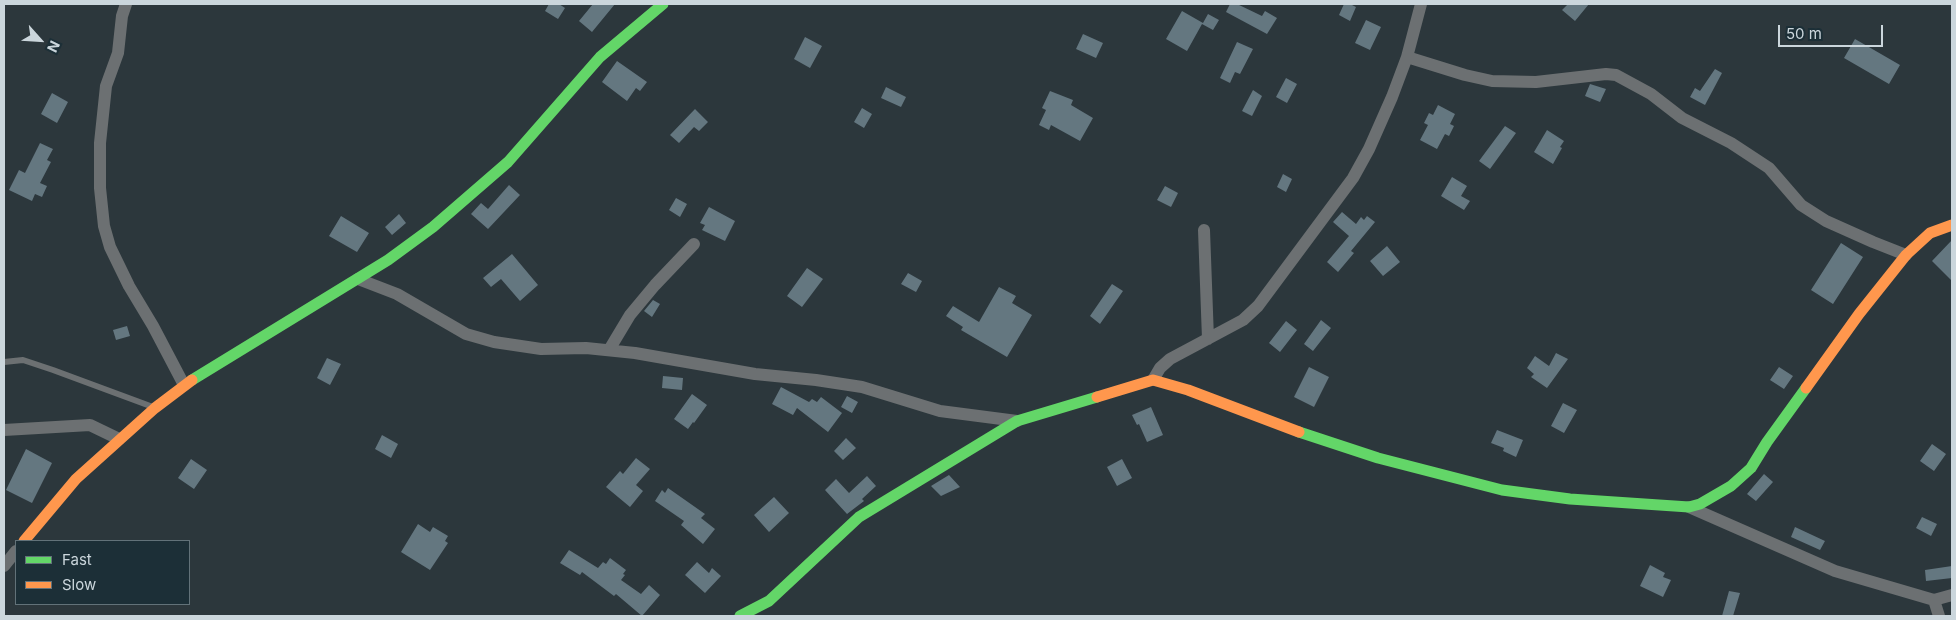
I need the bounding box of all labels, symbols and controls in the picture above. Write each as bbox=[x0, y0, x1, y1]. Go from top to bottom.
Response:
north arrow bbox=[15, 15, 65, 65]
scale bar bbox=[1781, 15, 1886, 47]
text: 50 m bbox=[1786, 24, 1822, 43]
text: N bbox=[44, 38, 64, 55]
legend bbox=[15, 540, 190, 605]
text: Fast bbox=[62, 550, 92, 569]
text: Slow bbox=[62, 575, 96, 594]

